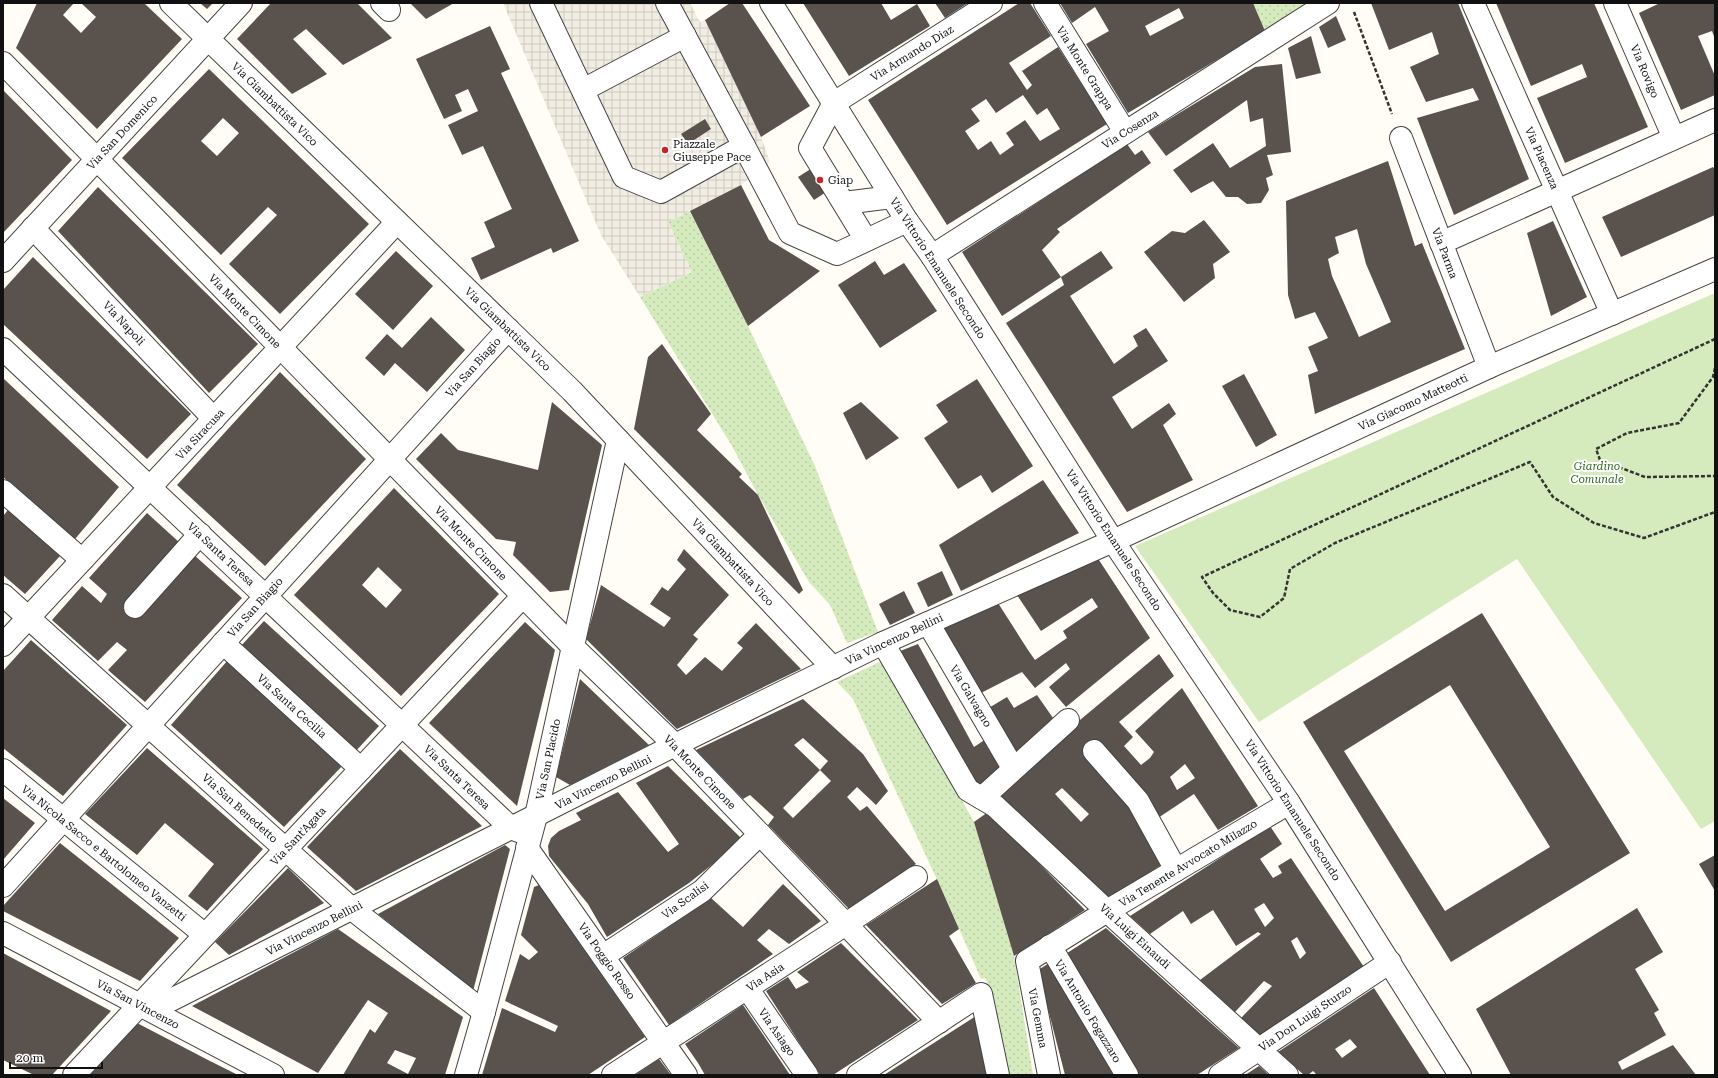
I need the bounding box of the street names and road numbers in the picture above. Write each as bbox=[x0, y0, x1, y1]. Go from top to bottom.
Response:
street label: Via Armando Diaz bbox=[869, 23, 956, 84]
street label: Via Monte Grappa bbox=[1054, 24, 1116, 113]
street label: Via Rovigo bbox=[1628, 43, 1662, 100]
street label: Via Giambattista Vico bbox=[229, 60, 321, 149]
street label: Via San Domenico bbox=[84, 92, 161, 172]
street label: Via Cosenza bbox=[1100, 107, 1161, 152]
street label: Via Piacenza bbox=[1522, 125, 1561, 191]
street label: Via Vittorio Emanuele Secondo bbox=[887, 195, 988, 341]
street label: Via Parma bbox=[1429, 226, 1460, 280]
street label: Via Monte Cimone bbox=[206, 271, 283, 351]
street label: Via Giambattista Vico bbox=[462, 285, 554, 374]
street label: Via Napoli bbox=[100, 299, 148, 348]
street label: Via San Biagio bbox=[443, 335, 504, 400]
street label: Via Giacomo Matteotti bbox=[1356, 371, 1470, 434]
street label: Via Siracusa bbox=[174, 406, 227, 462]
street label: Via Vittorio Emanuele Secondo bbox=[1063, 467, 1164, 613]
street label: Via Monte Cimone bbox=[432, 503, 509, 583]
street label: Via Giambattista Vico bbox=[689, 516, 777, 609]
street label: Via Santa Teresa bbox=[184, 520, 257, 589]
street label: Via San Biagio bbox=[225, 575, 286, 640]
street label: Via Vincenzo Bellini bbox=[843, 611, 946, 668]
street label: Via Galvagno bbox=[947, 663, 994, 730]
street label: Via Santa Cecilia bbox=[254, 672, 329, 741]
street label: Via San Placido bbox=[534, 717, 563, 801]
street label: Via Monte Cimone bbox=[661, 732, 738, 812]
street label: Via Vittorio Emanuele Secondo bbox=[1242, 737, 1343, 883]
street label: Via Santa Teresa bbox=[421, 742, 492, 812]
street label: Via Vincenzo Bellini bbox=[553, 752, 654, 812]
street label: Via San Benedetto bbox=[199, 771, 280, 846]
street label: Via Nicola Sacco e Bartolomeo Vanzetti bbox=[19, 783, 189, 924]
street label: Via Sant'Agata bbox=[268, 804, 329, 868]
street label: Via Tenente Avvocato Milazzo bbox=[1117, 817, 1260, 910]
street label: Via Scalisi bbox=[659, 879, 712, 922]
street label: Via Vincenzo Bellini bbox=[264, 898, 365, 958]
street label: Via Luigi Einaudi bbox=[1097, 901, 1173, 972]
street label: Via Poggio Rosso bbox=[575, 921, 638, 1002]
street label: Via Antonio Fogazzaro bbox=[1052, 957, 1124, 1065]
street label: Via Asia bbox=[744, 960, 787, 994]
street label: Via San Vincenzo bbox=[94, 977, 182, 1032]
street label: Via Don Luigi Sturzo bbox=[1256, 982, 1354, 1054]
street label: Via Gemma bbox=[1025, 987, 1050, 1049]
street label: Via Asiago bbox=[755, 1006, 798, 1059]

